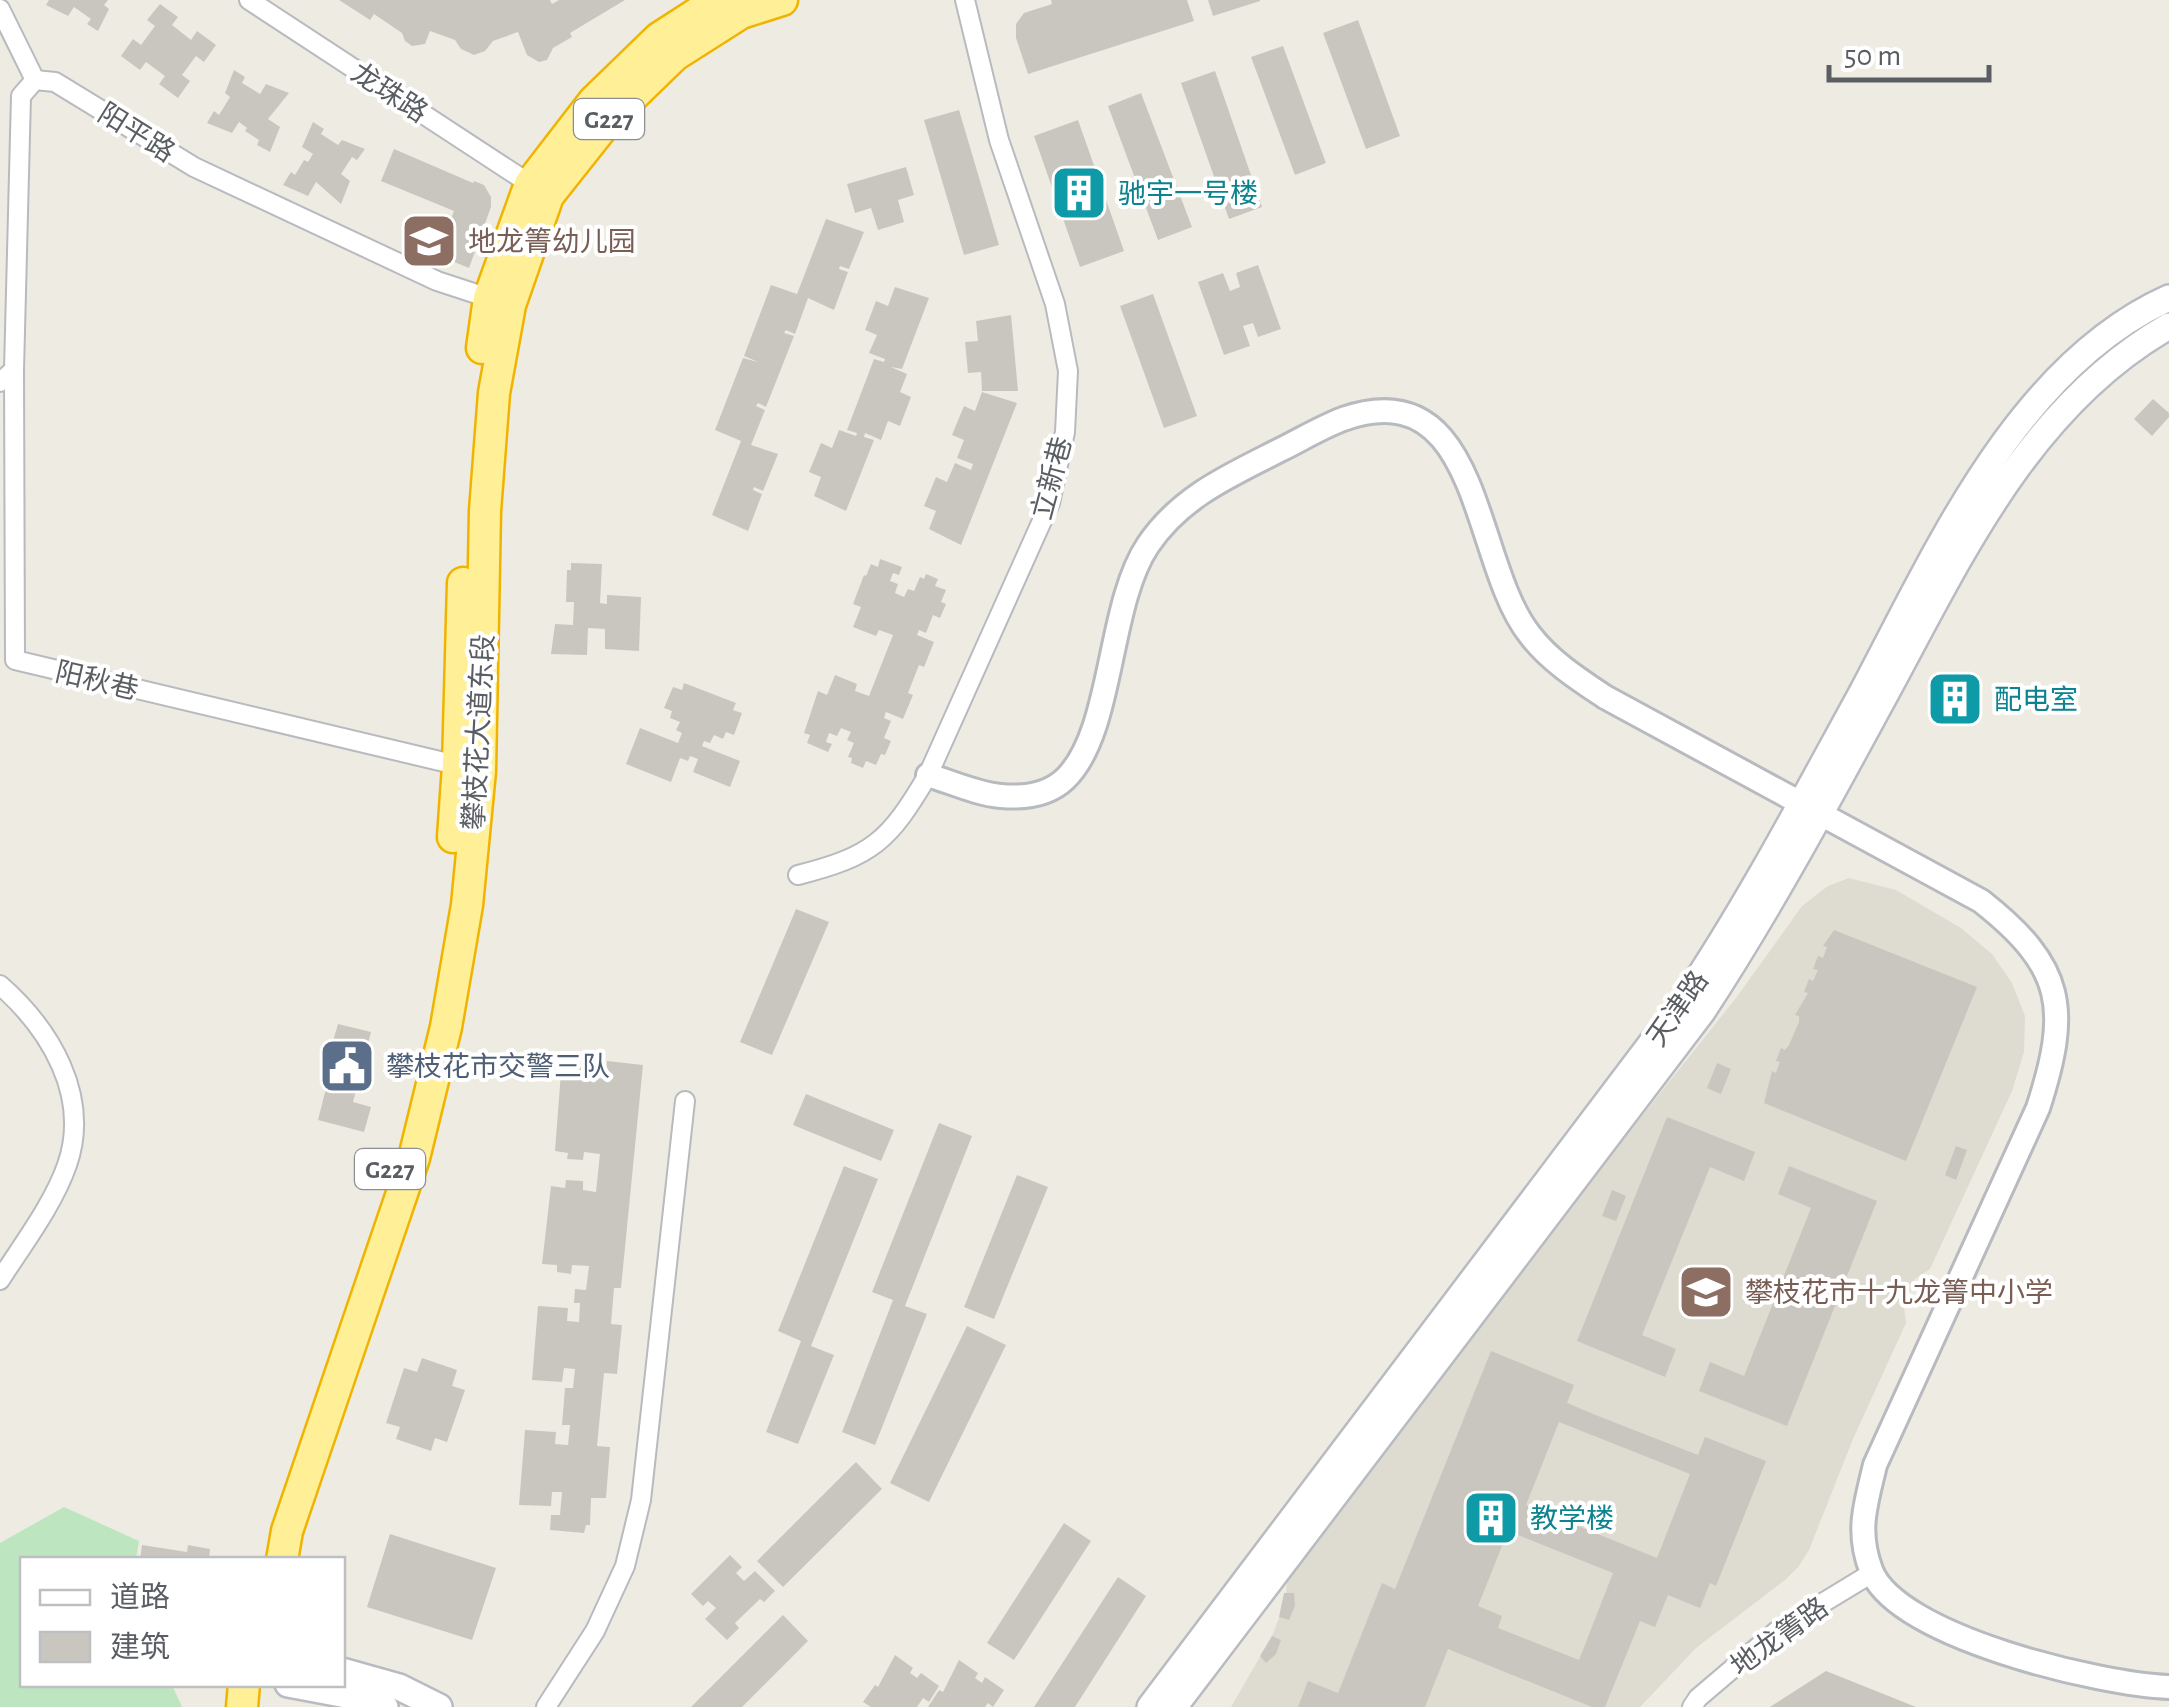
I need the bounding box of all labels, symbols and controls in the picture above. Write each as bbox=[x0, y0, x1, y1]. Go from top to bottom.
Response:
scale bar bbox=[1829, 20, 1989, 82]
text: 50 m bbox=[1844, 41, 1901, 71]
street label: 龙珠路 bbox=[346, 57, 433, 128]
street label: 阳平路 bbox=[93, 98, 180, 168]
road number: G227 bbox=[574, 99, 644, 139]
building icon: 驰宇一号楼 bbox=[1049, 163, 1109, 223]
place label: 驰宇一号楼 bbox=[1118, 179, 1258, 209]
school or university icon: 地龙箐幼儿园 bbox=[399, 211, 459, 271]
place label: 地龙箐幼儿园 bbox=[468, 227, 636, 257]
street label: 立新巷 bbox=[1027, 434, 1077, 523]
street label: 攀枝花大道东段 bbox=[459, 633, 499, 831]
street label: 阳秋巷 bbox=[52, 657, 141, 705]
building icon: 配电室 bbox=[1925, 669, 1985, 729]
place label: 配电室 bbox=[1994, 685, 2078, 715]
street label: 天津路 bbox=[1641, 966, 1714, 1052]
public building icon: 攀枝花市交警三队 bbox=[317, 1036, 377, 1096]
place label: 攀枝花市交警三队 bbox=[386, 1052, 610, 1082]
road number: G227 bbox=[355, 1149, 425, 1189]
school or university icon: 攀枝花市十九龙箐中小学 bbox=[1676, 1262, 1736, 1322]
place label: 攀枝花市十九龙箐中小学 bbox=[1745, 1278, 2053, 1308]
building icon: 教学楼 bbox=[1461, 1488, 1521, 1548]
place label: 教学楼 bbox=[1530, 1504, 1614, 1534]
legend bbox=[20, 1557, 345, 1687]
text: 道路 bbox=[110, 1581, 170, 1613]
street label: 地龙箐路 bbox=[1725, 1592, 1834, 1682]
text: 建筑 bbox=[110, 1631, 170, 1663]

